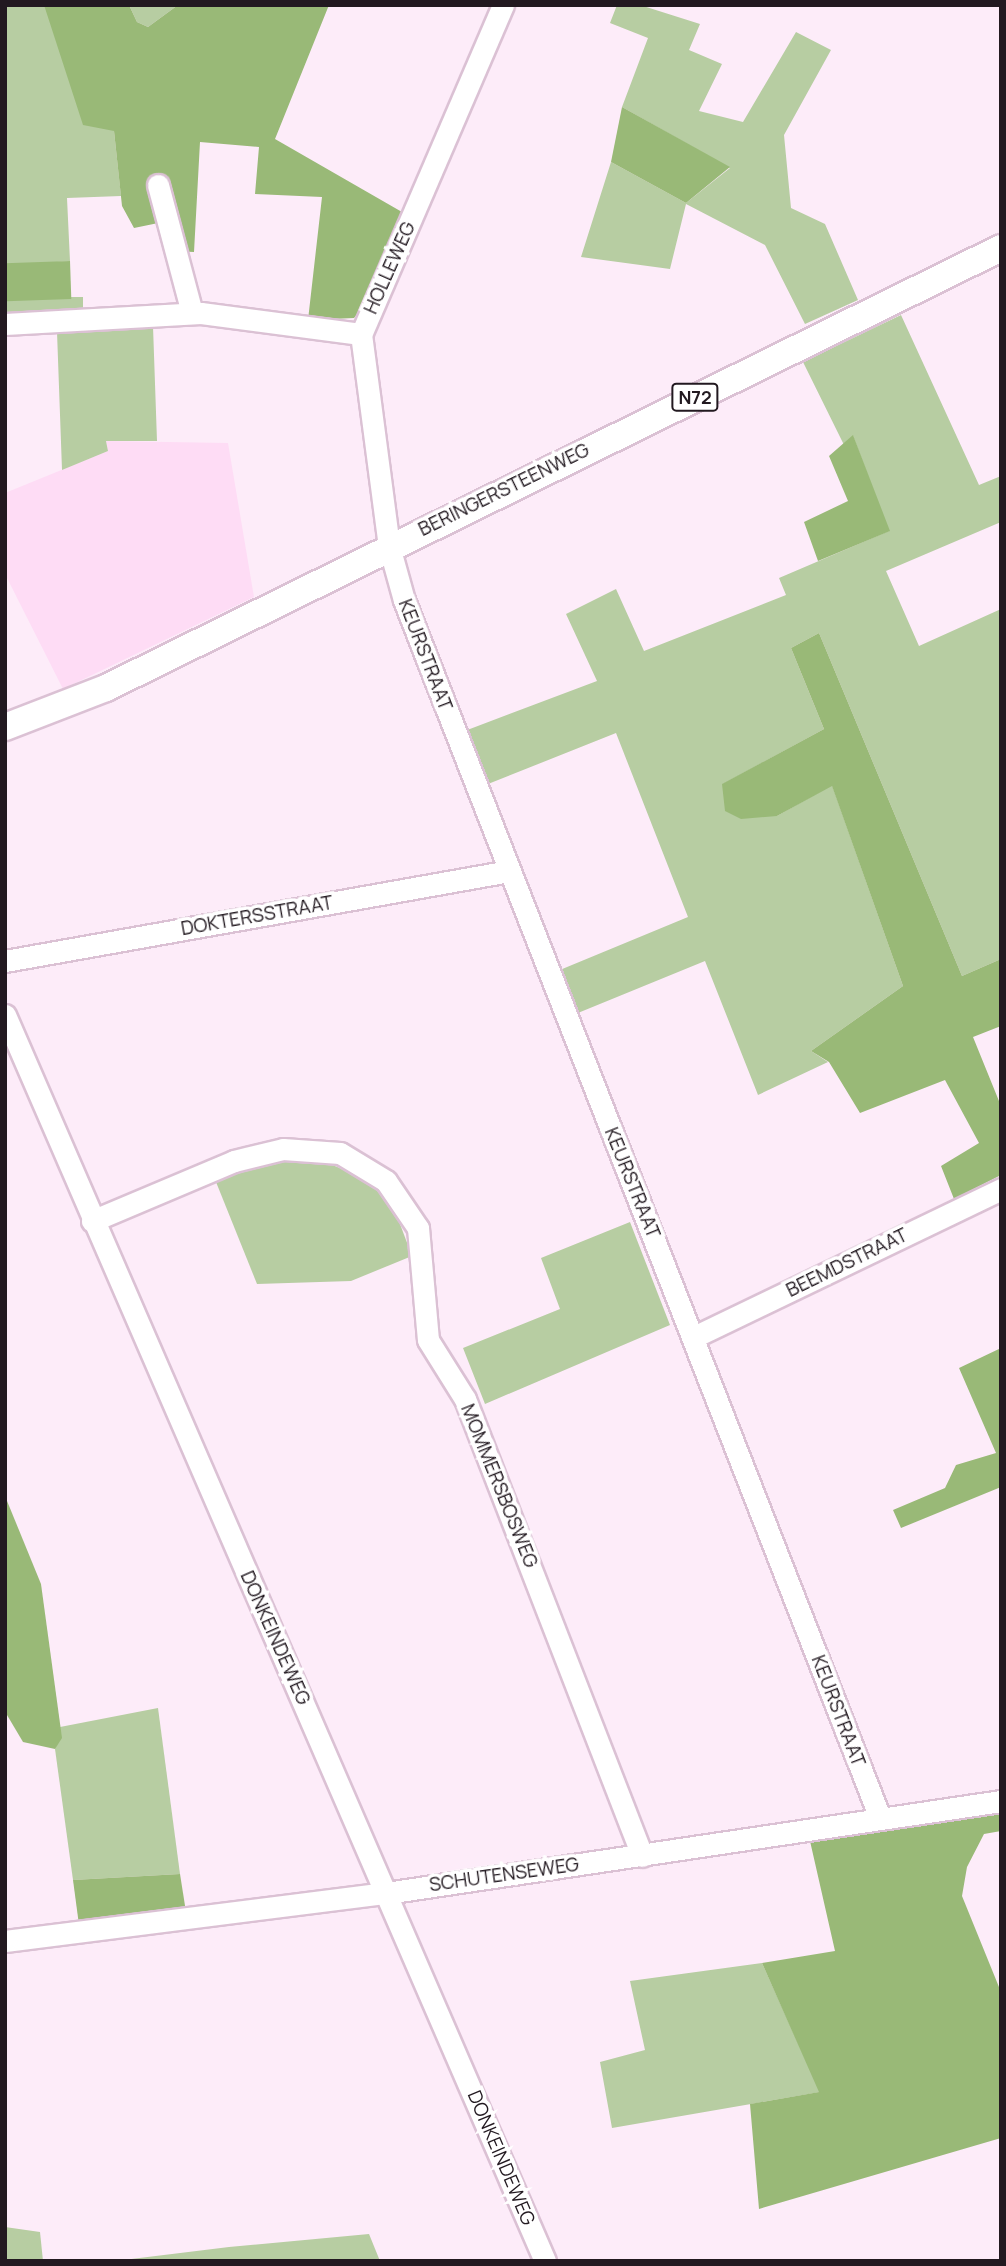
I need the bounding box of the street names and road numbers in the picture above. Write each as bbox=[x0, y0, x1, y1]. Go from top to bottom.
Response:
street label: HOLLEWEG bbox=[360, 218, 420, 318]
road number: N72 bbox=[670, 382, 720, 412]
street label: BERINGERSTEENWEG bbox=[415, 439, 593, 541]
street label: KEURSTRAAT bbox=[393, 596, 457, 714]
street label: DOKTERSSTRAAT bbox=[179, 891, 335, 941]
street label: KEURSTRAAT bbox=[599, 1124, 665, 1242]
street label: BEEMDSTRAAT bbox=[783, 1224, 911, 1302]
street label: MOMMERSBOSWEG bbox=[456, 1401, 542, 1571]
street label: DONKEINDEWEG bbox=[235, 1568, 315, 1708]
street label: KEURSTRAAT bbox=[806, 1652, 870, 1770]
street label: SCHUTENSEWEG bbox=[428, 1853, 580, 1897]
street label: DONKEINDEWEG bbox=[462, 2087, 540, 2229]

